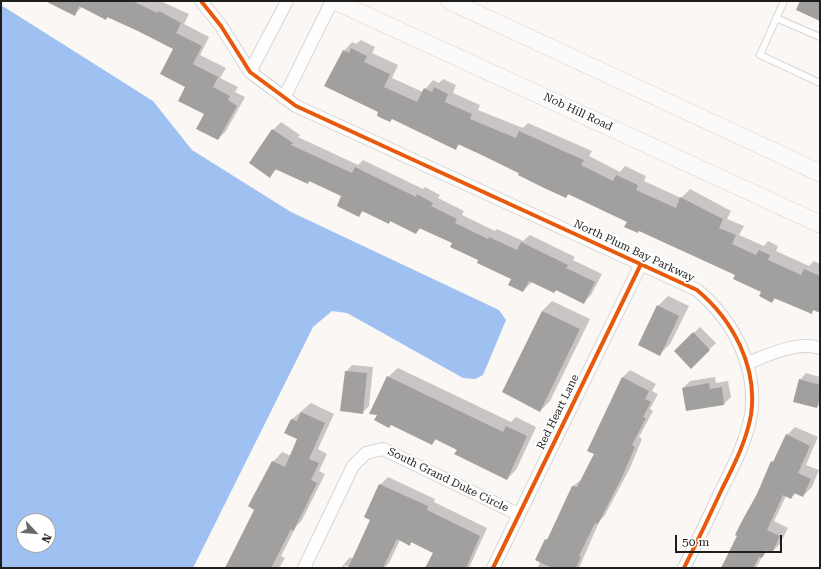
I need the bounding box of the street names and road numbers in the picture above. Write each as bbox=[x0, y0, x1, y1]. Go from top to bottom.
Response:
street label: Nob Hill Road bbox=[541, 90, 615, 134]
street label: North Plum Bay Parkway bbox=[572, 217, 696, 285]
street label: Red Heart Lane bbox=[534, 372, 582, 452]
street label: South Grand Duke Circle bbox=[385, 445, 511, 515]

